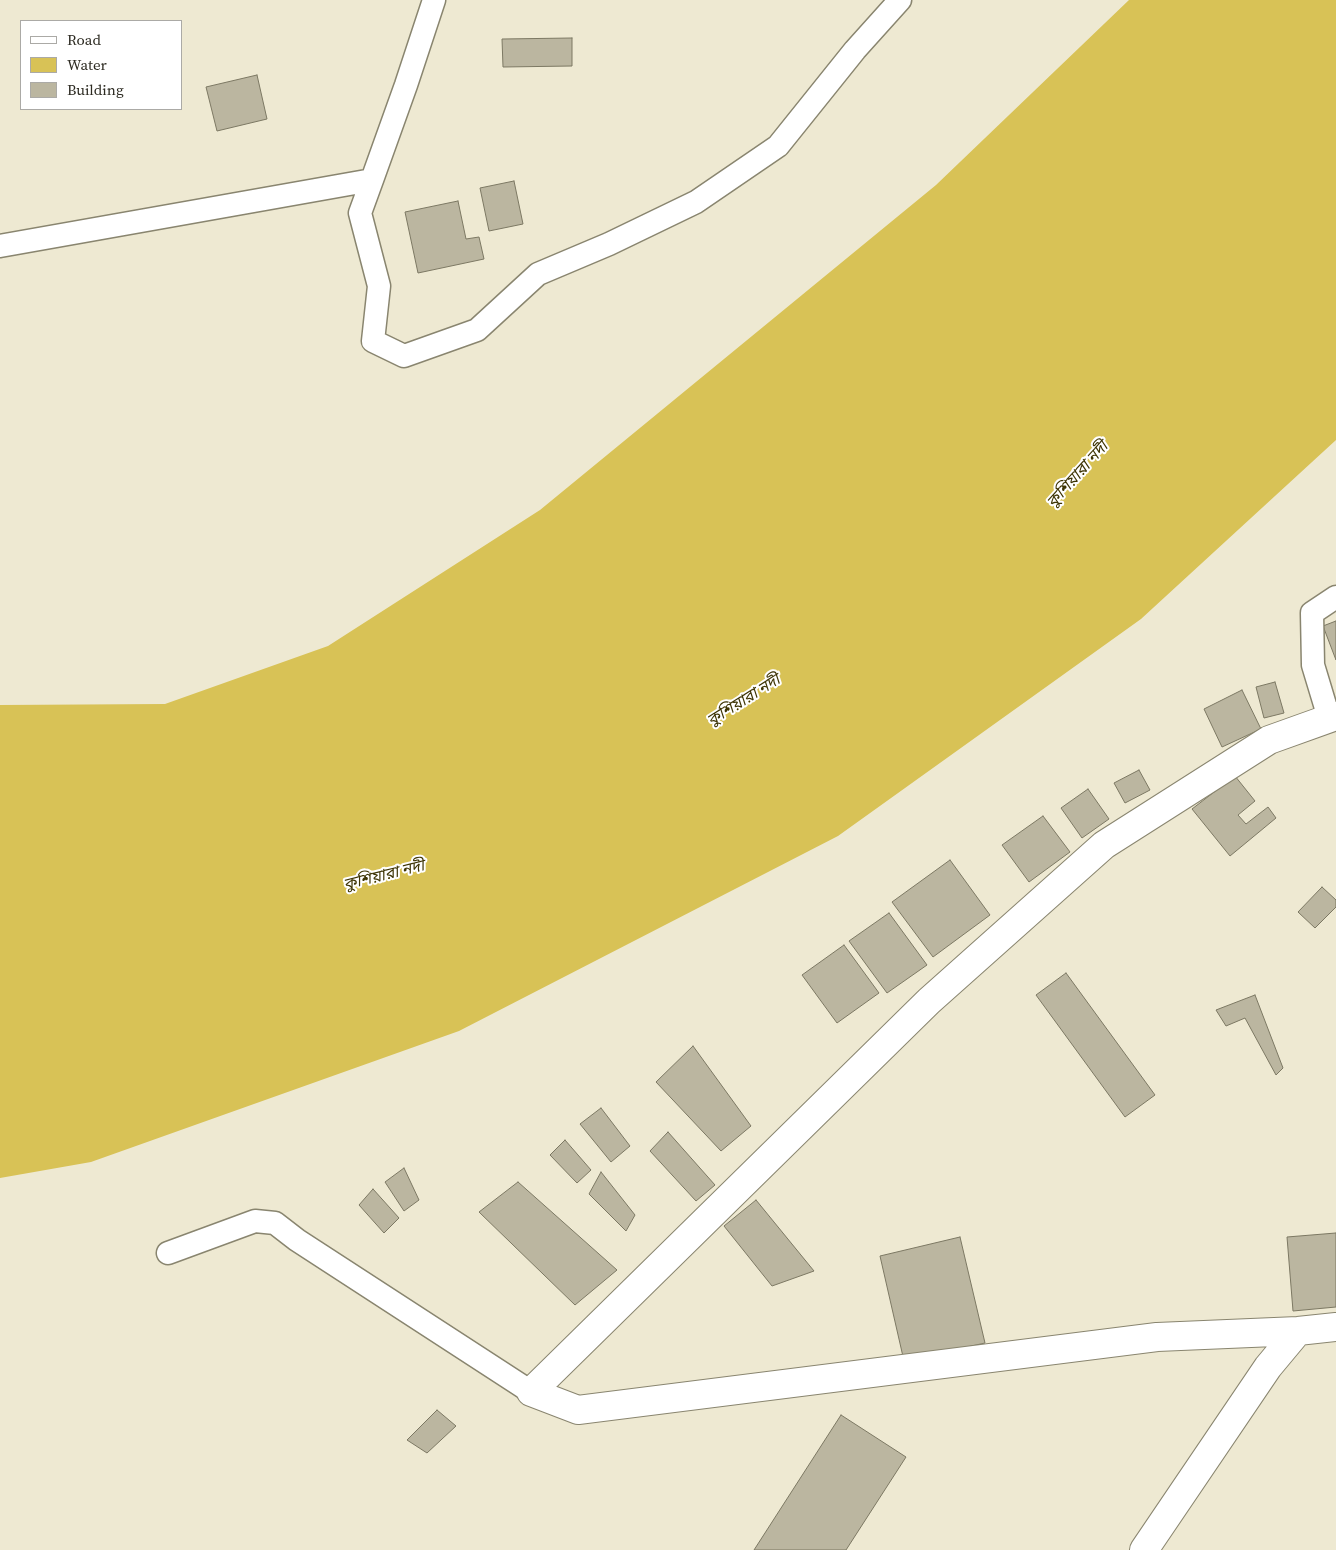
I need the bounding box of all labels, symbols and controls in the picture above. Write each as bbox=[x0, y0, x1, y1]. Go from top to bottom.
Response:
legend bbox=[20, 20, 182, 110]
text: Road bbox=[67, 29, 101, 50]
text: Water bbox=[67, 54, 107, 75]
text: Building bbox=[67, 79, 124, 100]
water label: কুশিয়ারা নদী bbox=[1043, 438, 1113, 512]
water label: কুশিয়ারা নদী bbox=[704, 671, 784, 731]
water label: কুশিয়ারা নদী bbox=[342, 857, 426, 895]

